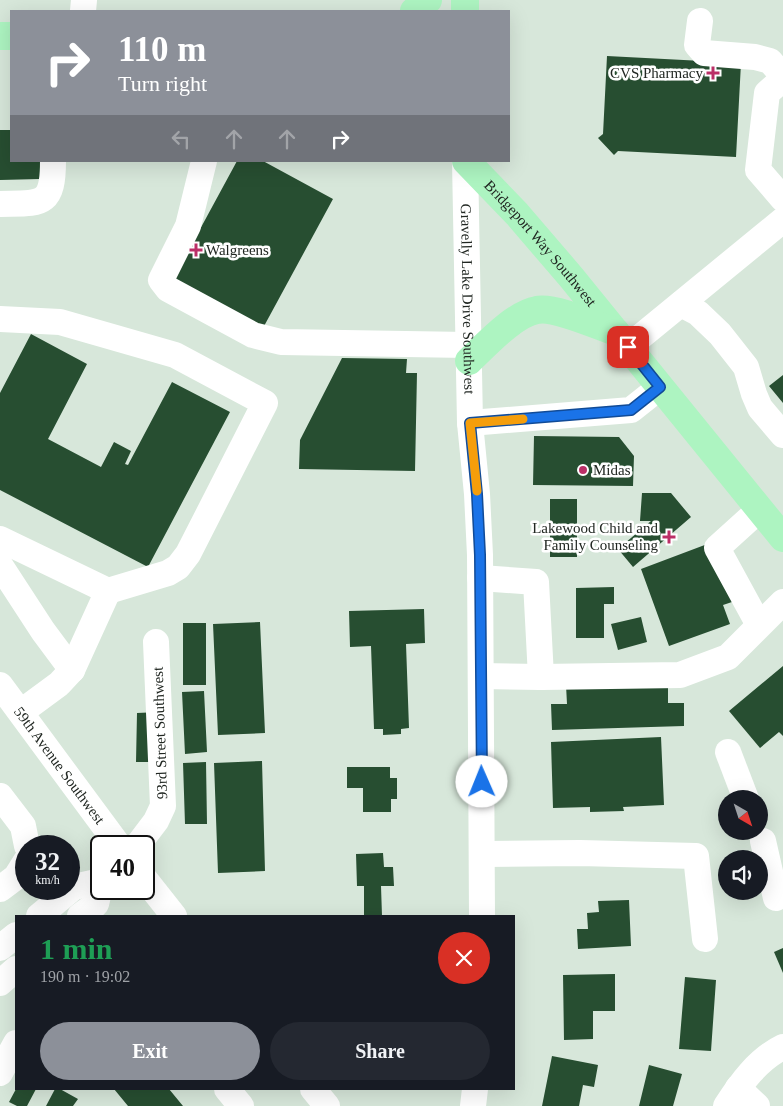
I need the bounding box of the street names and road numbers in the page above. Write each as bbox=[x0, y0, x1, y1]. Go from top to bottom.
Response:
street label: Bridgeport Way Southwest bbox=[481, 177, 600, 310]
street label: Gravelly Lake Drive Southwest bbox=[458, 204, 477, 395]
street label: 93rd Street Southwest bbox=[150, 666, 170, 799]
street label: 59th Avenue Southwest bbox=[11, 704, 108, 828]

